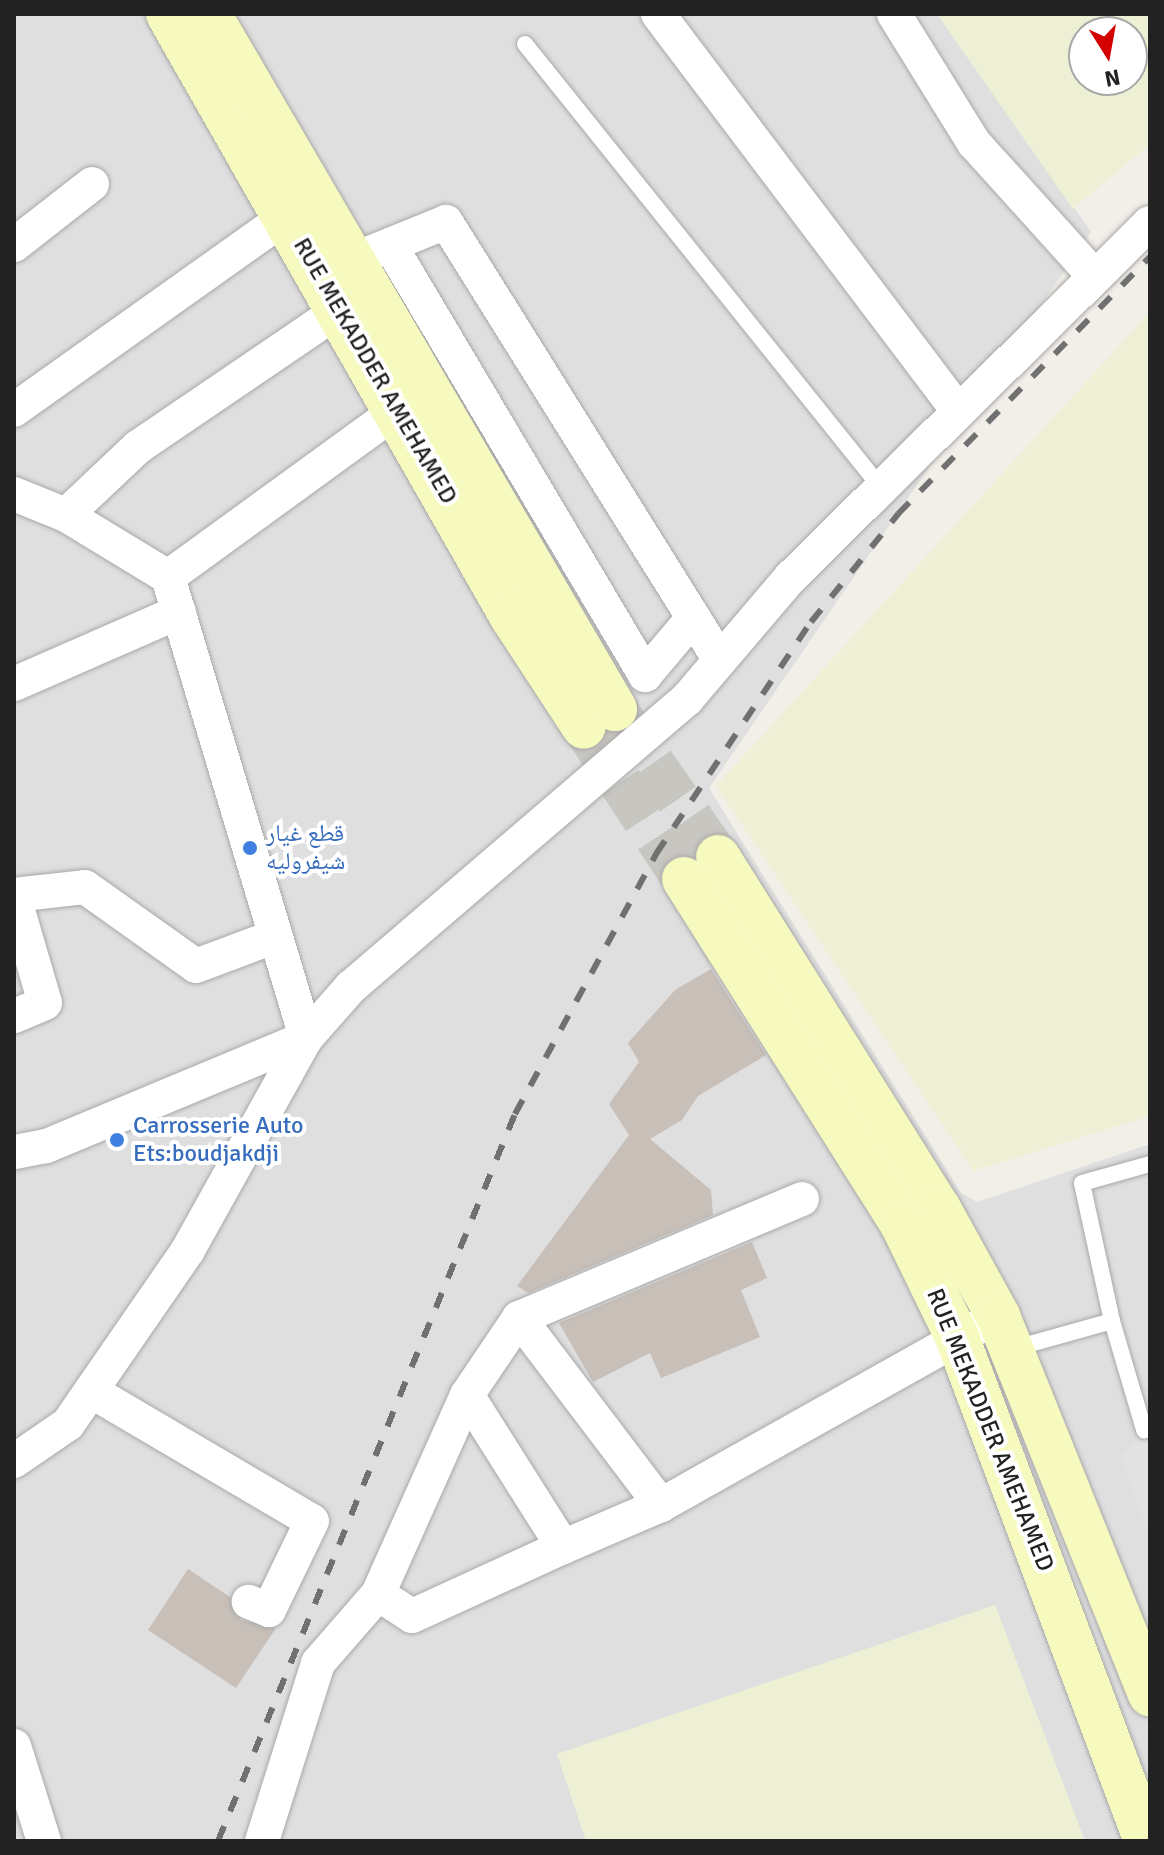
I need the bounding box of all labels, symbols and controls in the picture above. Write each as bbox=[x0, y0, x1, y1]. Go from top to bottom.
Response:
north arrow bbox=[1068, 16, 1148, 96]
text: N bbox=[1102, 63, 1122, 93]
street label: RUE MEKADDER AMEHAMED bbox=[287, 233, 463, 509]
place label: قطع غيار شيفروليه bbox=[266, 820, 345, 876]
marker: قطع غيار شيفروليه bbox=[241, 839, 259, 857]
place label: Carrosserie Auto Ets:boudjakdji bbox=[133, 1112, 303, 1168]
marker: Carrosserie Auto Ets:boudjakdji bbox=[108, 1131, 126, 1149]
street label: RUE MEKADDER AMEHAMED bbox=[920, 1284, 1060, 1576]

